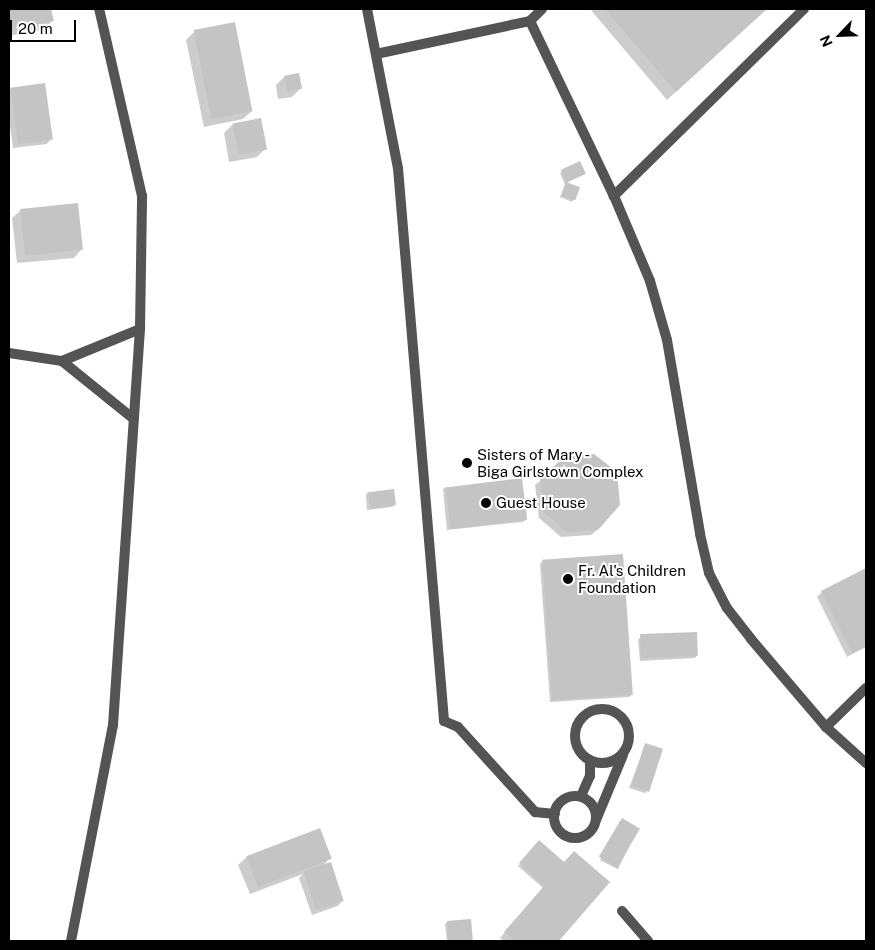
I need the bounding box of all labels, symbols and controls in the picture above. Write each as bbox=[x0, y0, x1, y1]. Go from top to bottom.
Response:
scale bar bbox=[12, 10, 79, 42]
north arrow bbox=[815, 10, 865, 60]
text: 20 m bbox=[18, 20, 53, 37]
text: N bbox=[817, 33, 836, 49]
place label: Sisters of Mary - Biga Girlstown Complex bbox=[477, 445, 644, 480]
marker: Sisters of Mary - Biga Girlstown Complex bbox=[461, 457, 473, 469]
place label: Guest House bbox=[496, 494, 586, 512]
marker: Guest House bbox=[480, 497, 492, 509]
place label: Fr. Al's Children Foundation bbox=[578, 561, 686, 596]
marker: Fr. Al's Children Foundation bbox=[562, 573, 574, 585]

